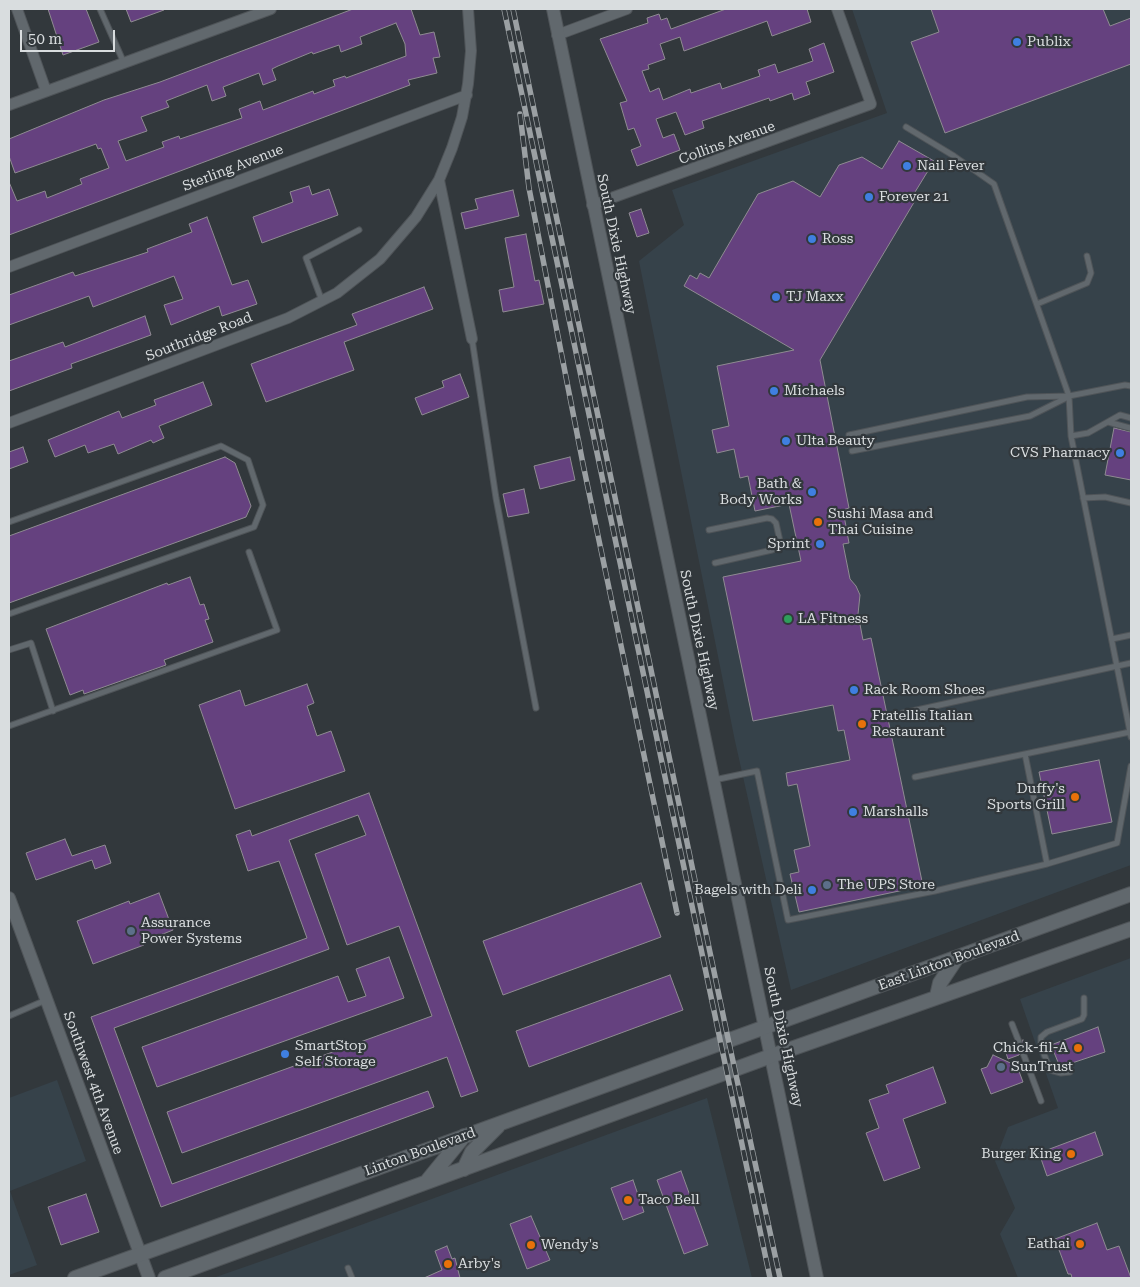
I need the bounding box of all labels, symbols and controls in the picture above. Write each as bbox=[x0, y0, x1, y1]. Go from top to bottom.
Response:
scale bar bbox=[22, 20, 118, 52]
text: 50 m bbox=[28, 30, 62, 48]
place label: Publix bbox=[1027, 34, 1071, 50]
marker: Publix bbox=[1011, 36, 1023, 48]
street label: Collins Avenue bbox=[677, 118, 777, 168]
street label: Sterling Avenue bbox=[180, 141, 286, 195]
place label: Nail Fever bbox=[917, 158, 984, 174]
marker: Nail Fever bbox=[901, 160, 913, 172]
street label: South Dixie Highway bbox=[593, 172, 639, 316]
place label: Forever 21 bbox=[879, 189, 949, 205]
marker: Forever 21 bbox=[863, 191, 875, 203]
place label: Ross bbox=[822, 231, 853, 247]
marker: Ross bbox=[806, 233, 818, 245]
place label: TJ Maxx bbox=[786, 289, 843, 305]
marker: TJ Maxx bbox=[770, 291, 782, 303]
street label: Southridge Road bbox=[143, 309, 255, 365]
place label: Michaels bbox=[784, 383, 845, 399]
marker: Michaels bbox=[768, 385, 780, 397]
place label: Ulta Beauty bbox=[796, 433, 875, 449]
marker: Ulta Beauty bbox=[780, 435, 792, 447]
place label: CVS Pharmacy bbox=[1010, 445, 1110, 461]
marker: CVS Pharmacy bbox=[1114, 447, 1126, 459]
place label: Bath & Body Works bbox=[720, 476, 802, 508]
marker: Bath & Body Works bbox=[806, 486, 818, 498]
place label: Sushi Masa and Thai Cuisine bbox=[828, 506, 933, 538]
marker: Sushi Masa and Thai Cuisine bbox=[812, 516, 824, 528]
place label: Sprint bbox=[768, 536, 810, 552]
marker: Sprint bbox=[814, 538, 826, 550]
street label: South Dixie Highway bbox=[676, 568, 722, 712]
place label: LA Fitness bbox=[798, 611, 868, 627]
marker: LA Fitness bbox=[782, 613, 794, 625]
place label: Rack Room Shoes bbox=[864, 682, 985, 698]
marker: Rack Room Shoes bbox=[848, 684, 860, 696]
place label: Fratellis Italian Restaurant bbox=[872, 708, 973, 740]
marker: Fratellis Italian Restaurant bbox=[856, 718, 868, 730]
place label: Duffy's Sports Grill bbox=[987, 781, 1065, 814]
marker: Duffy's Sports Grill bbox=[1069, 791, 1081, 803]
place label: Marshalls bbox=[863, 804, 928, 820]
marker: Marshalls bbox=[847, 806, 859, 818]
place label: The UPS Store bbox=[837, 877, 935, 893]
marker: The UPS Store bbox=[821, 879, 833, 891]
place label: Bagels with Deli bbox=[694, 882, 802, 898]
marker: Bagels with Deli bbox=[806, 884, 818, 896]
place label: Assurance Power Systems bbox=[141, 915, 242, 948]
marker: Assurance Power Systems bbox=[125, 925, 137, 937]
street label: East Linton Boulevard bbox=[876, 928, 1022, 994]
street label: South Dixie Highway bbox=[760, 965, 806, 1109]
street label: Southwest 4th Avenue bbox=[59, 1009, 127, 1157]
place label: SmartStop Self Storage bbox=[295, 1038, 376, 1070]
place label: Chick-fil-A bbox=[993, 1040, 1068, 1056]
marker: Chick-fil-A bbox=[1072, 1042, 1084, 1054]
marker: SmartStop Self Storage bbox=[279, 1048, 291, 1060]
place label: SunTrust bbox=[1011, 1059, 1073, 1075]
marker: SunTrust bbox=[995, 1061, 1007, 1073]
street label: Linton Boulevard bbox=[362, 1124, 478, 1180]
place label: Burger King bbox=[981, 1146, 1061, 1162]
marker: Burger King bbox=[1065, 1148, 1077, 1160]
place label: Taco Bell bbox=[638, 1192, 700, 1208]
marker: Taco Bell bbox=[622, 1194, 634, 1206]
place label: Eathai bbox=[1027, 1236, 1070, 1252]
place label: Wendy's bbox=[541, 1237, 598, 1253]
marker: Eathai bbox=[1074, 1238, 1086, 1250]
marker: Wendy's bbox=[525, 1239, 537, 1251]
place label: Arby's bbox=[458, 1256, 500, 1272]
marker: Arby's bbox=[442, 1258, 454, 1270]

